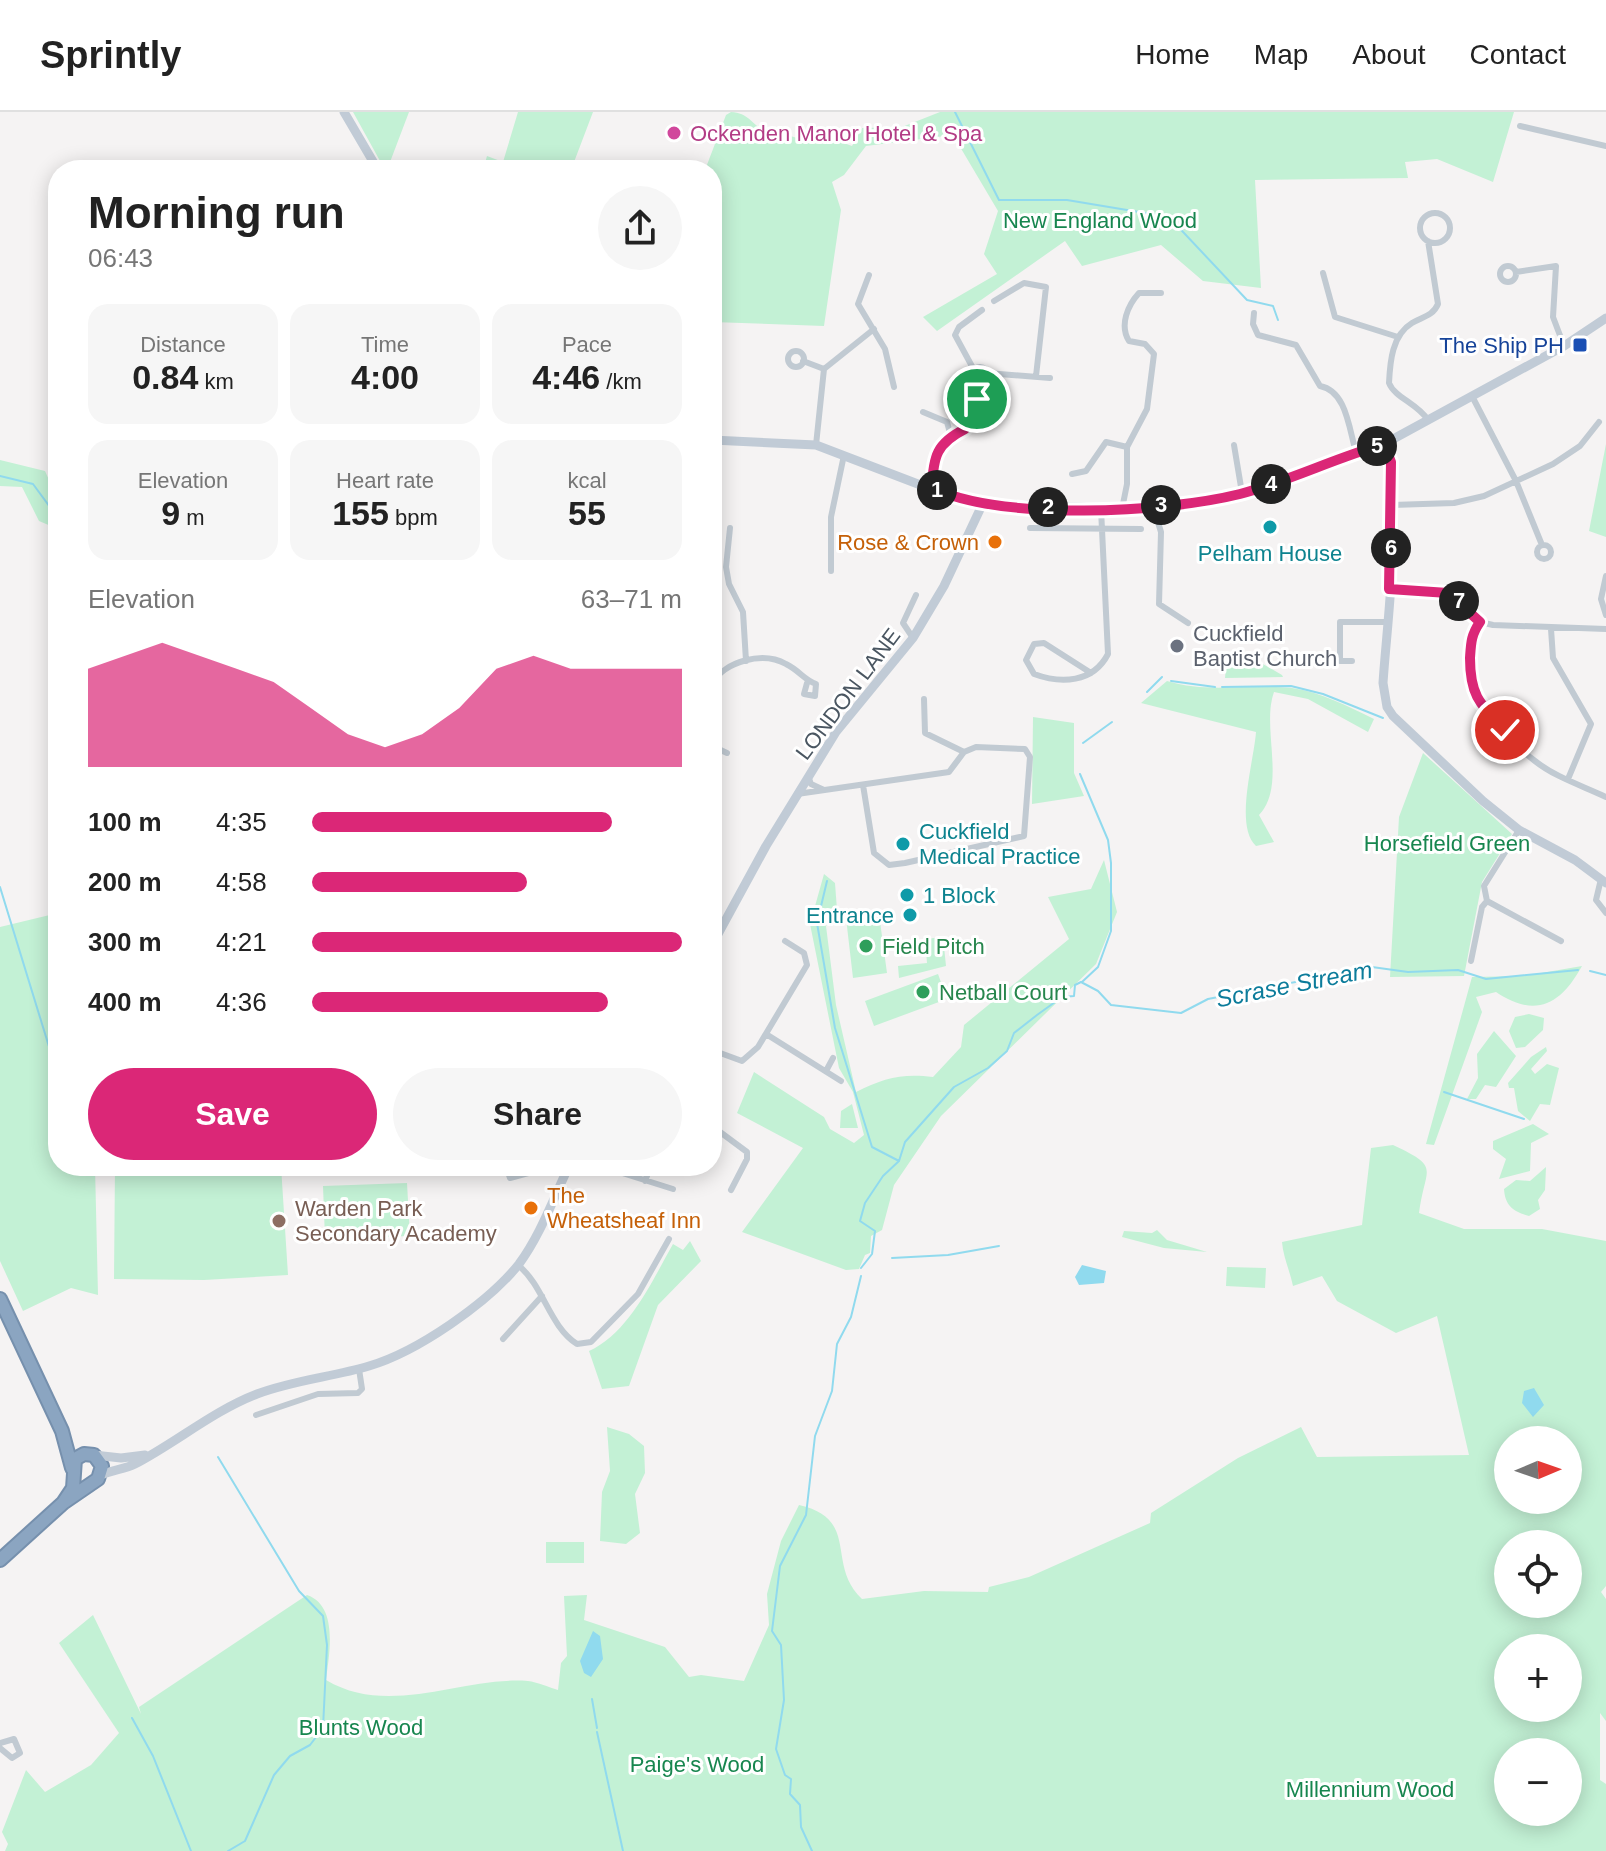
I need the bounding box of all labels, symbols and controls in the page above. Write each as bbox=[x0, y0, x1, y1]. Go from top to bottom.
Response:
text: Sprintly bbox=[40, 34, 181, 76]
text: Home bbox=[1135, 39, 1210, 70]
text: Map bbox=[1254, 39, 1308, 70]
text: About bbox=[1352, 39, 1426, 70]
text: Contact bbox=[1470, 39, 1566, 70]
place label: Ockenden Manor Hotel & Spa bbox=[690, 121, 983, 146]
marker: Ockenden Manor Hotel & Spa bbox=[665, 124, 683, 142]
button: share bbox=[598, 186, 682, 270]
text: Morning run bbox=[88, 188, 345, 237]
park label: New England Wood bbox=[1003, 208, 1197, 233]
text: 06:43 bbox=[88, 243, 153, 273]
text: Distance bbox=[140, 332, 226, 357]
text: Time bbox=[361, 332, 409, 357]
text: Pace bbox=[562, 332, 612, 357]
place label: The Ship PH bbox=[1439, 333, 1564, 358]
marker: The Ship PH bbox=[1571, 336, 1589, 354]
text: 0.84 bbox=[132, 358, 198, 396]
text: 4:00 bbox=[351, 358, 419, 396]
text: 4:46 bbox=[532, 358, 600, 396]
pin bbox=[943, 365, 1011, 433]
text: km bbox=[198, 369, 234, 394]
text: /km bbox=[600, 369, 642, 394]
icon: arrive bbox=[955, 377, 999, 421]
pin: 5 bbox=[1357, 426, 1397, 466]
text: 5 bbox=[1371, 433, 1383, 458]
pin: 4 bbox=[1251, 464, 1291, 504]
text: Elevation bbox=[138, 468, 228, 493]
text: Heart rate bbox=[336, 468, 434, 493]
text: kcal bbox=[567, 468, 607, 493]
pin: 1 bbox=[917, 470, 957, 510]
text: 4 bbox=[1265, 471, 1277, 496]
text: 1 bbox=[931, 477, 943, 502]
pin: 3 bbox=[1141, 485, 1181, 525]
pin: 2 bbox=[1028, 487, 1068, 527]
text: 3 bbox=[1155, 492, 1167, 517]
text: 9 bbox=[161, 494, 180, 532]
text: 155 bbox=[332, 494, 389, 532]
text: 55 bbox=[568, 494, 606, 532]
text: 2 bbox=[1042, 494, 1054, 519]
text: m bbox=[180, 505, 205, 530]
text: bpm bbox=[389, 505, 438, 530]
marker: Pelham House bbox=[1261, 518, 1279, 536]
pin: 6 bbox=[1371, 528, 1411, 568]
place label: Rose & Crown bbox=[837, 530, 979, 555]
marker: Rose & Crown bbox=[986, 533, 1004, 551]
text: 6 bbox=[1385, 535, 1397, 560]
place label: Pelham House bbox=[1198, 541, 1342, 566]
pin: 7 bbox=[1439, 581, 1479, 621]
text: Elevation bbox=[88, 584, 195, 614]
text: 63–71 m bbox=[581, 584, 682, 614]
text: 7 bbox=[1453, 588, 1465, 613]
place label: Cuckfield Baptist Church bbox=[1193, 621, 1337, 671]
street label: LONDON LANE bbox=[791, 623, 905, 765]
marker: Cuckfield Baptist Church bbox=[1168, 637, 1186, 655]
pin bbox=[1471, 696, 1539, 764]
icon: check bbox=[1483, 708, 1527, 752]
text: 100 m bbox=[88, 807, 162, 837]
text: 4:35 bbox=[216, 807, 267, 837]
place label: Cuckfield Medical Practice bbox=[919, 819, 1080, 869]
park label: Horsefield Green bbox=[1364, 831, 1530, 856]
marker: Cuckfield Medical Practice bbox=[894, 835, 912, 853]
text: 200 m bbox=[88, 867, 162, 897]
text: 4:58 bbox=[216, 867, 267, 897]
place label: 1 Block bbox=[923, 883, 996, 908]
marker: 1 Block bbox=[898, 886, 916, 904]
place label: Entrance bbox=[806, 903, 894, 928]
marker: Entrance bbox=[901, 906, 919, 924]
text: 300 m bbox=[88, 927, 162, 957]
text: 4:21 bbox=[216, 927, 267, 957]
place label: Field Pitch bbox=[882, 934, 985, 959]
marker: Field Pitch bbox=[857, 937, 875, 955]
water label: Scrase Stream bbox=[1214, 956, 1374, 1012]
place label: Netball Court bbox=[939, 980, 1067, 1005]
marker: Netball Court bbox=[914, 983, 932, 1001]
text: 400 m bbox=[88, 987, 162, 1017]
text: 4:36 bbox=[216, 987, 267, 1017]
button: Save bbox=[88, 1068, 377, 1160]
button: Share bbox=[393, 1068, 682, 1160]
place label: The Wheatsheaf Inn bbox=[547, 1183, 701, 1233]
place label: Warden Park Secondary Academy bbox=[295, 1196, 497, 1246]
marker: The Wheatsheaf Inn bbox=[522, 1199, 540, 1217]
marker: Warden Park Secondary Academy bbox=[270, 1212, 288, 1230]
north arrow bbox=[1494, 1426, 1582, 1514]
map controls bbox=[1494, 1426, 1582, 1826]
button: locate bbox=[1494, 1530, 1582, 1618]
button: + bbox=[1494, 1634, 1582, 1722]
park label: Blunts Wood bbox=[299, 1715, 423, 1740]
button: − bbox=[1494, 1738, 1582, 1826]
park label: Paige's Wood bbox=[630, 1752, 764, 1777]
park label: Millennium Wood bbox=[1286, 1777, 1454, 1802]

